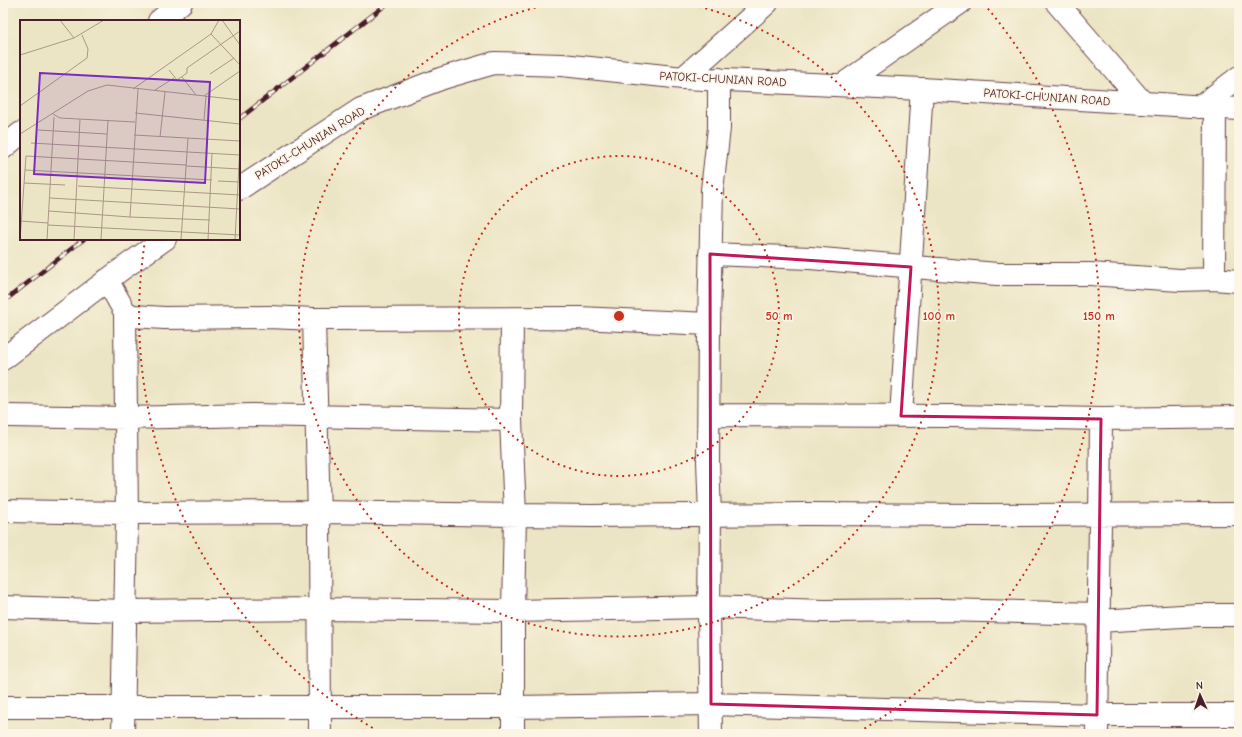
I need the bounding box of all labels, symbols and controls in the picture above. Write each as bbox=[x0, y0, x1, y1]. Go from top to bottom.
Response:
inset map bbox=[20, 20, 240, 240]
street label: PATOKI-CHUNIAN ROAD bbox=[659, 69, 787, 89]
street label: PATOKI-CHUNIAN ROAD bbox=[983, 86, 1111, 108]
street label: PATOKI-CHUNIAN ROAD bbox=[252, 103, 368, 183]
centre of rings bbox=[612, 309, 626, 323]
text: 50 m bbox=[765, 309, 793, 323]
text: 100 m bbox=[923, 309, 955, 323]
text: 150 m bbox=[1083, 309, 1115, 323]
north arrow bbox=[1180, 675, 1220, 715]
text: N bbox=[1196, 679, 1203, 692]

